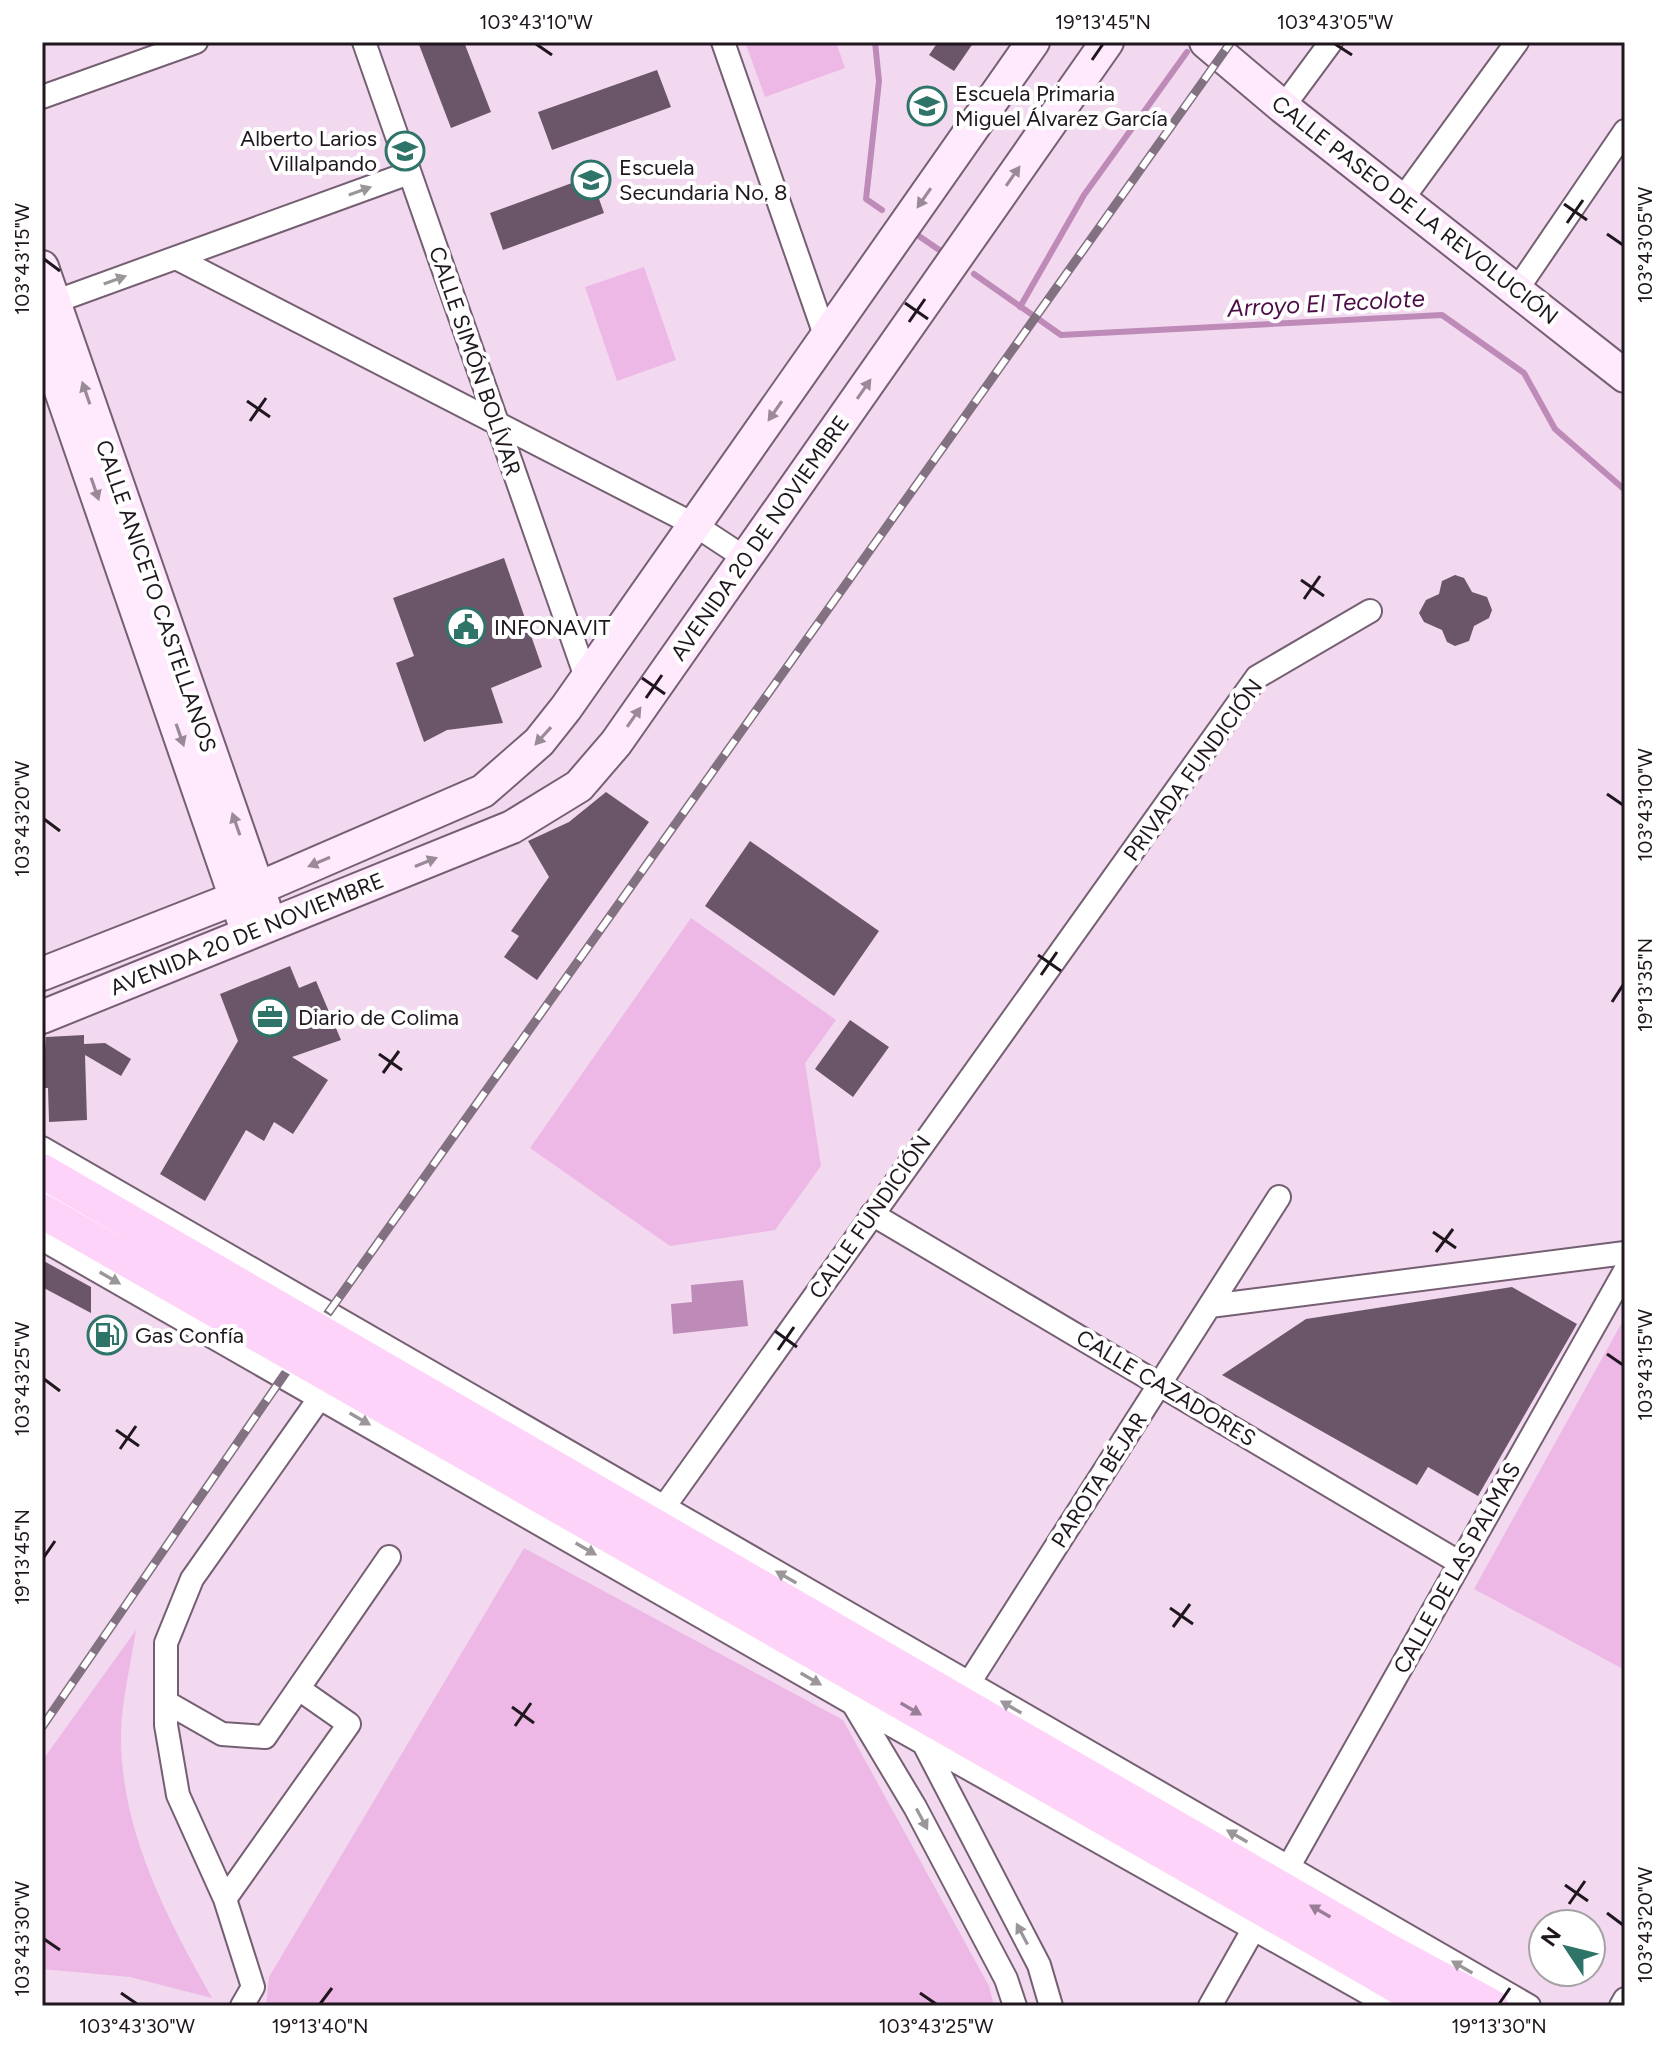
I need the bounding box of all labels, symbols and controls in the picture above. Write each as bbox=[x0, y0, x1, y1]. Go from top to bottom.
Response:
text: 103°43'10"W bbox=[479, 10, 593, 34]
text: 19°13'45"N bbox=[1055, 10, 1151, 34]
text: 103°43'05"W bbox=[1277, 10, 1393, 34]
place label: Escuela Primaria Miguel Álvarez García bbox=[955, 80, 1168, 132]
school or university icon: Escuela Primaria Miguel Álvarez García bbox=[906, 85, 948, 127]
street label: CALLE PASEO DE LA REVOLUCIÓN bbox=[1266, 90, 1564, 330]
place label: Alberto Larios Villalpando bbox=[240, 125, 377, 177]
school or university icon: Alberto Larios Villalpando bbox=[384, 130, 426, 172]
place label: Escuela Secundaria No. 8 bbox=[619, 154, 788, 206]
school or university icon: Escuela Secundaria No. 8 bbox=[570, 159, 612, 201]
one-way arrow bbox=[1005, 166, 1020, 187]
one-way arrow bbox=[348, 184, 372, 197]
one-way arrow bbox=[917, 187, 932, 208]
text: 103°43'05"W bbox=[1633, 187, 1657, 303]
text: 103°43'15"W bbox=[10, 203, 34, 315]
street label: CALLE SIMÓN BOLÍVAR bbox=[423, 243, 527, 479]
one-way arrow bbox=[103, 273, 127, 286]
water label: Arroyo El Tecolote bbox=[1226, 283, 1425, 323]
one-way arrow bbox=[856, 379, 871, 400]
one-way arrow bbox=[80, 381, 92, 405]
one-way arrow bbox=[768, 400, 783, 421]
street label: AVENIDA 20 DE NOVIEMBRE bbox=[665, 410, 855, 666]
street label: CALLE ANICETO CASTELLANOS bbox=[90, 436, 222, 756]
one-way arrow bbox=[89, 477, 101, 501]
public building icon: INFONAVIT bbox=[445, 606, 487, 648]
place label: INFONAVIT bbox=[494, 614, 610, 641]
street label: PRIVADA FUNDICIÓN bbox=[1118, 674, 1268, 866]
one-way arrow bbox=[626, 706, 641, 727]
one-way arrow bbox=[174, 723, 186, 747]
one-way arrow bbox=[535, 726, 552, 746]
text: 103°43'10"W bbox=[1633, 748, 1657, 862]
text: 103°43'20"W bbox=[10, 761, 34, 877]
one-way arrow bbox=[229, 812, 241, 836]
one-way arrow bbox=[414, 855, 438, 868]
one-way arrow bbox=[307, 856, 331, 869]
street label: AVENIDA 20 DE NOVIEMBRE bbox=[106, 867, 388, 1001]
text: 19°13'35"N bbox=[1633, 938, 1657, 1032]
office icon: Diario de Colima bbox=[249, 996, 291, 1038]
place label: Diario de Colima bbox=[298, 1004, 459, 1031]
street label: CALLE FUNDICIÓN bbox=[803, 1130, 937, 1304]
one-way arrow bbox=[98, 1271, 121, 1285]
text: 103°43'15"W bbox=[1633, 1309, 1657, 1421]
fuel station icon: Gas Confía bbox=[86, 1314, 128, 1356]
text: 103°43'25"W bbox=[10, 1322, 34, 1436]
place label: Gas Confía bbox=[135, 1322, 244, 1349]
street label: CALLE CAZADORES bbox=[1071, 1324, 1261, 1452]
street label: PAROTA BÉJAR bbox=[1045, 1407, 1153, 1553]
one-way arrow bbox=[349, 1412, 372, 1426]
street label: CALLE DE LAS PALMAS bbox=[1388, 1458, 1526, 1678]
text: 19°13'45"N bbox=[10, 1509, 34, 1605]
one-way arrow bbox=[574, 1542, 597, 1556]
one-way arrow bbox=[775, 1570, 797, 1584]
one-way arrow bbox=[800, 1672, 822, 1686]
one-way arrow bbox=[1000, 1700, 1023, 1714]
one-way arrow bbox=[900, 1702, 923, 1716]
one-way arrow bbox=[915, 1808, 928, 1831]
one-way arrow bbox=[1226, 1829, 1248, 1843]
text: 103°43'20"W bbox=[1633, 1867, 1657, 1983]
text: 103°43'30"W bbox=[10, 1881, 34, 1997]
one-way arrow bbox=[1309, 1904, 1331, 1918]
north arrow bbox=[1527, 1908, 1607, 1988]
text: N bbox=[1535, 1922, 1567, 1952]
one-way arrow bbox=[1016, 1923, 1030, 1945]
one-way arrow bbox=[1451, 1960, 1473, 1974]
text: 103°43'30"W bbox=[79, 2014, 195, 2038]
text: 19°13'40"N bbox=[271, 2014, 369, 2038]
text: 103°43'25"W bbox=[879, 2014, 993, 2038]
text: 19°13'30"N bbox=[1451, 2014, 1547, 2038]

